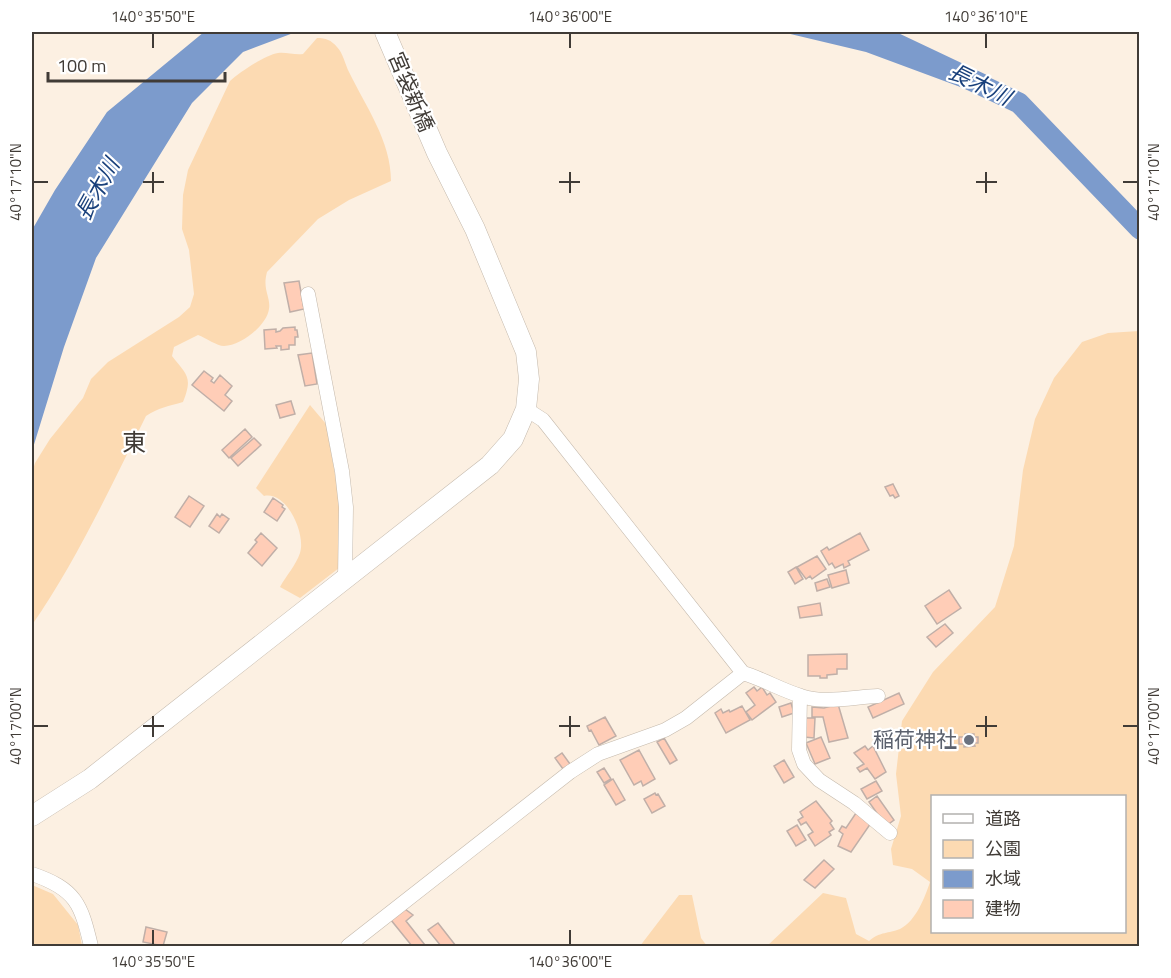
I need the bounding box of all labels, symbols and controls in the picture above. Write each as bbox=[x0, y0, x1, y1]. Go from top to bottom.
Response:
text: 140°35'50"E bbox=[111, 5, 195, 28]
text: 140°36'00"E bbox=[528, 5, 612, 28]
text: 140°36'10"E bbox=[944, 5, 1028, 28]
scale bar bbox=[48, 45, 225, 83]
street label: 宮袋新橋 bbox=[381, 47, 443, 137]
text: 100 m bbox=[57, 52, 106, 79]
water label: 長木川 bbox=[943, 54, 1019, 115]
text: 40°17'10"N bbox=[4, 143, 27, 221]
text: 40°17'10"N bbox=[1142, 143, 1165, 221]
water label: 長木川 bbox=[66, 150, 129, 226]
district label: 東 bbox=[122, 424, 146, 460]
text: 40°17'00"N bbox=[4, 687, 27, 765]
text: 40°17'00"N bbox=[1142, 687, 1165, 765]
place label: 稲荷神社 bbox=[873, 723, 957, 755]
marker: 稲荷神社 bbox=[962, 733, 976, 747]
legend bbox=[931, 795, 1126, 933]
text: 道路 bbox=[985, 805, 1021, 832]
text: 公園 bbox=[985, 835, 1021, 862]
text: 水域 bbox=[985, 865, 1021, 892]
text: 建物 bbox=[985, 895, 1021, 922]
text: 140°35'50"E bbox=[111, 950, 195, 973]
text: 140°36'00"E bbox=[528, 950, 612, 973]

